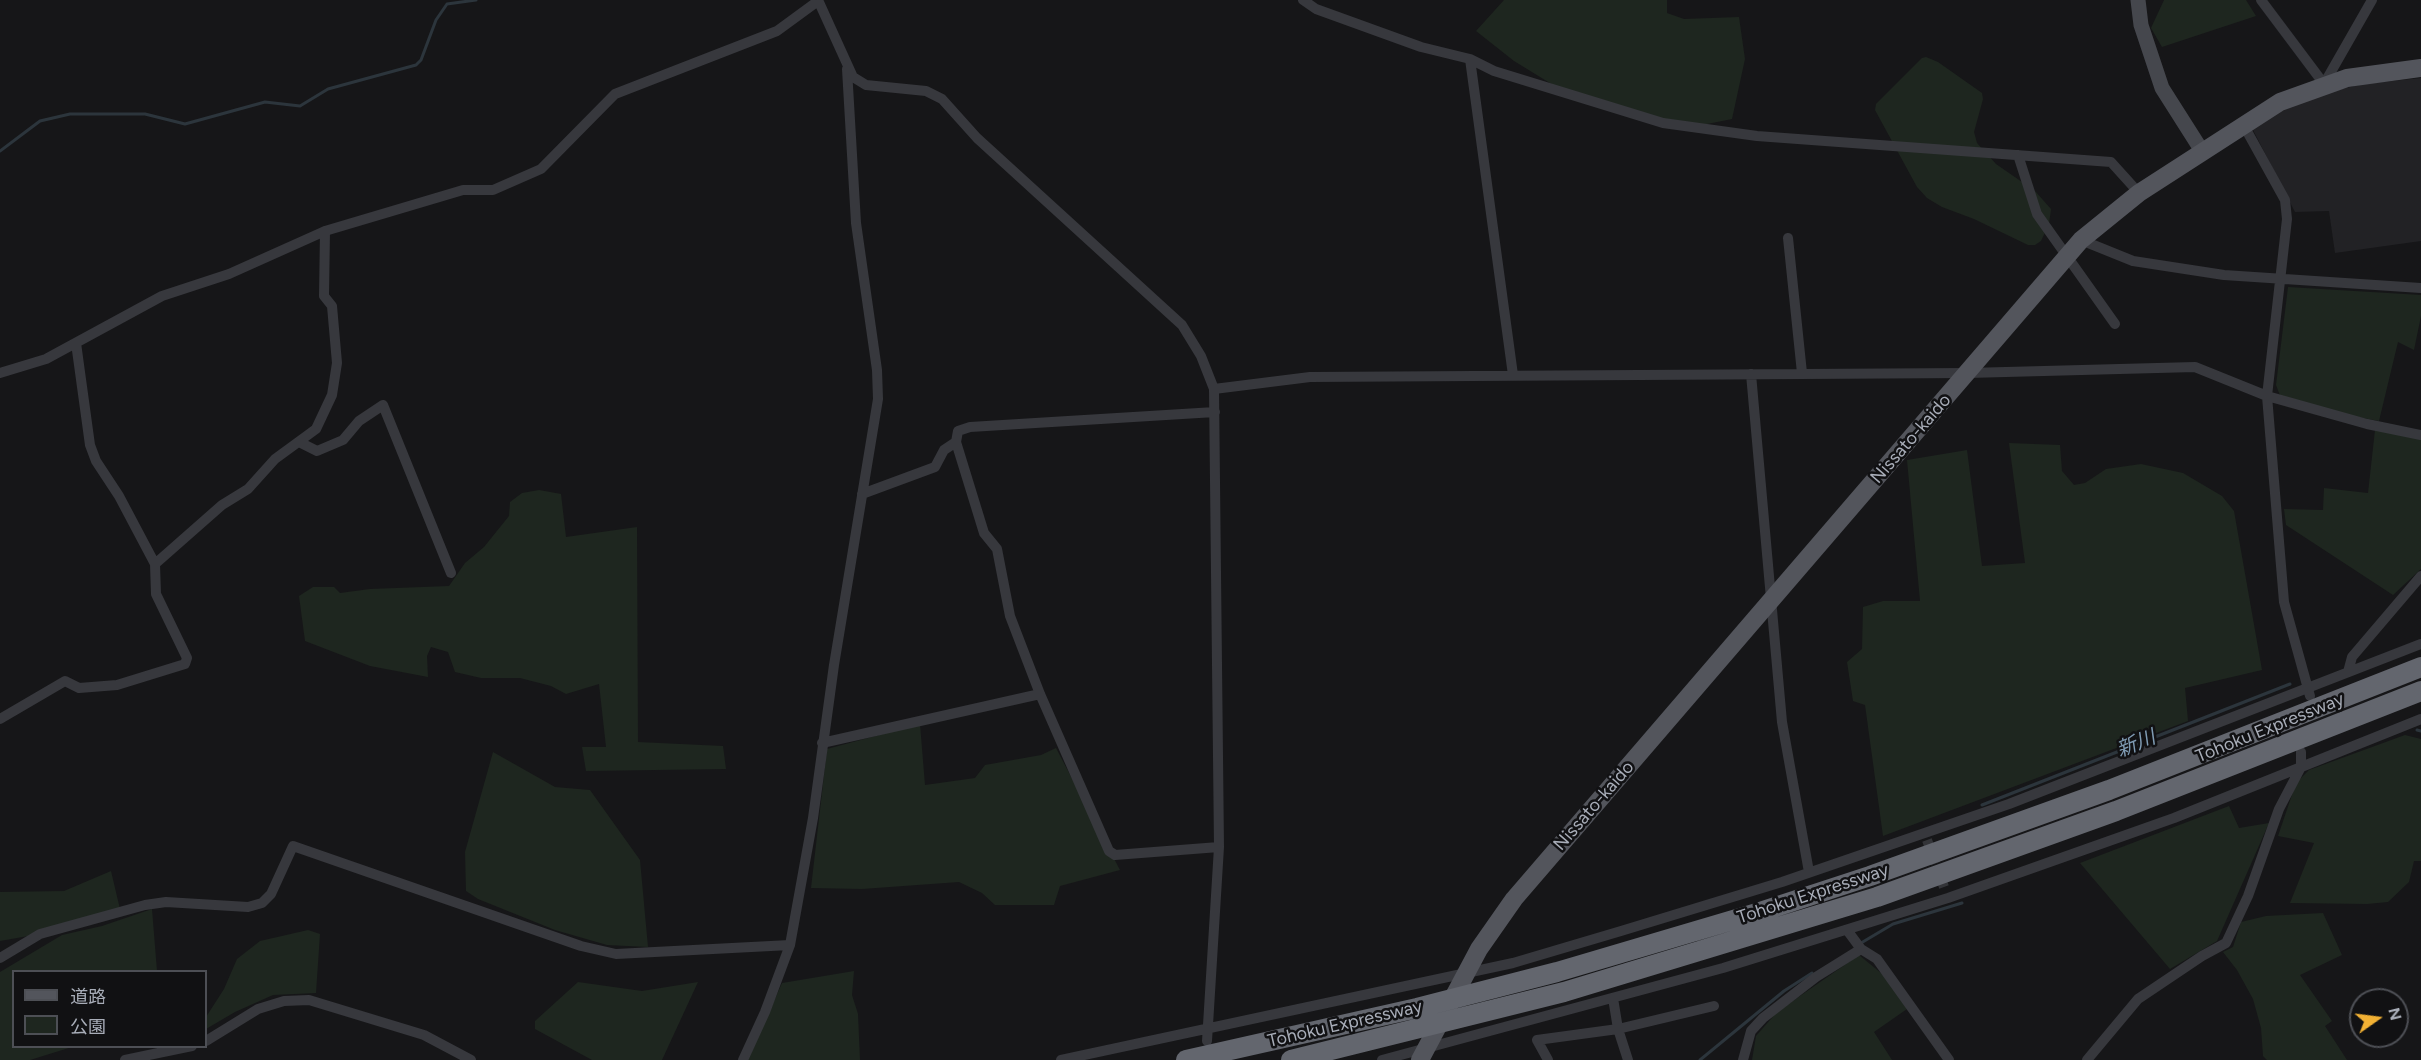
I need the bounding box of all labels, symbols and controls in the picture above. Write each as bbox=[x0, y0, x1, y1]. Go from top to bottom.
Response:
street label: Nissato-kaido bbox=[1866, 390, 1956, 488]
street label: Tohoku Expressway bbox=[2193, 688, 2347, 768]
water label: 新川 bbox=[2113, 725, 2159, 763]
street label: Nissato-kaido bbox=[1549, 757, 1639, 855]
street label: Tohoku Expressway bbox=[1735, 859, 1891, 929]
legend bbox=[12, 970, 207, 1048]
text: 道路 bbox=[70, 986, 106, 1008]
north arrow bbox=[2349, 988, 2409, 1048]
street label: Tohoku Expressway bbox=[1266, 996, 1424, 1052]
text: N bbox=[2384, 1006, 2406, 1022]
text: 公園 bbox=[70, 1016, 106, 1038]

